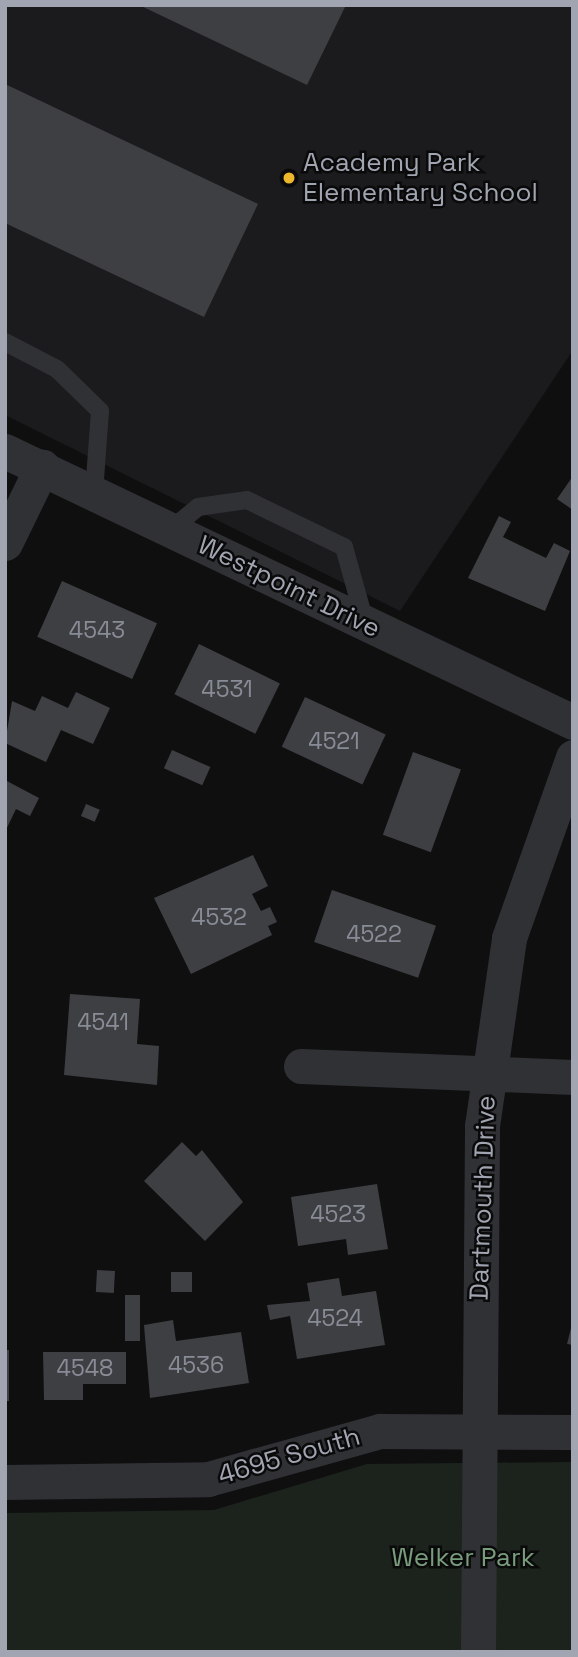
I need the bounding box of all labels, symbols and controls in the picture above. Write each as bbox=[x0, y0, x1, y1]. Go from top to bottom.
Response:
place label: Academy Park Elementary School bbox=[303, 147, 538, 208]
marker: Academy Park Elementary School bbox=[281, 170, 297, 186]
street label: Westpoint Drive bbox=[193, 529, 385, 645]
house number: 4543 bbox=[69, 616, 125, 644]
house number: 4531 bbox=[201, 675, 253, 703]
house number: 4521 bbox=[308, 727, 360, 755]
house number: 4532 bbox=[191, 903, 247, 931]
house number: 4522 bbox=[346, 920, 402, 948]
house number: 4541 bbox=[77, 1008, 129, 1036]
street label: Dartmouth Drive bbox=[464, 1095, 502, 1301]
house number: 4523 bbox=[310, 1200, 366, 1228]
house number: 4524 bbox=[307, 1304, 363, 1332]
house number: 4536 bbox=[168, 1351, 224, 1379]
house number: 4548 bbox=[57, 1354, 113, 1382]
street label: 4695 South bbox=[214, 1421, 364, 1491]
park label: Welker Park bbox=[391, 1542, 535, 1574]

